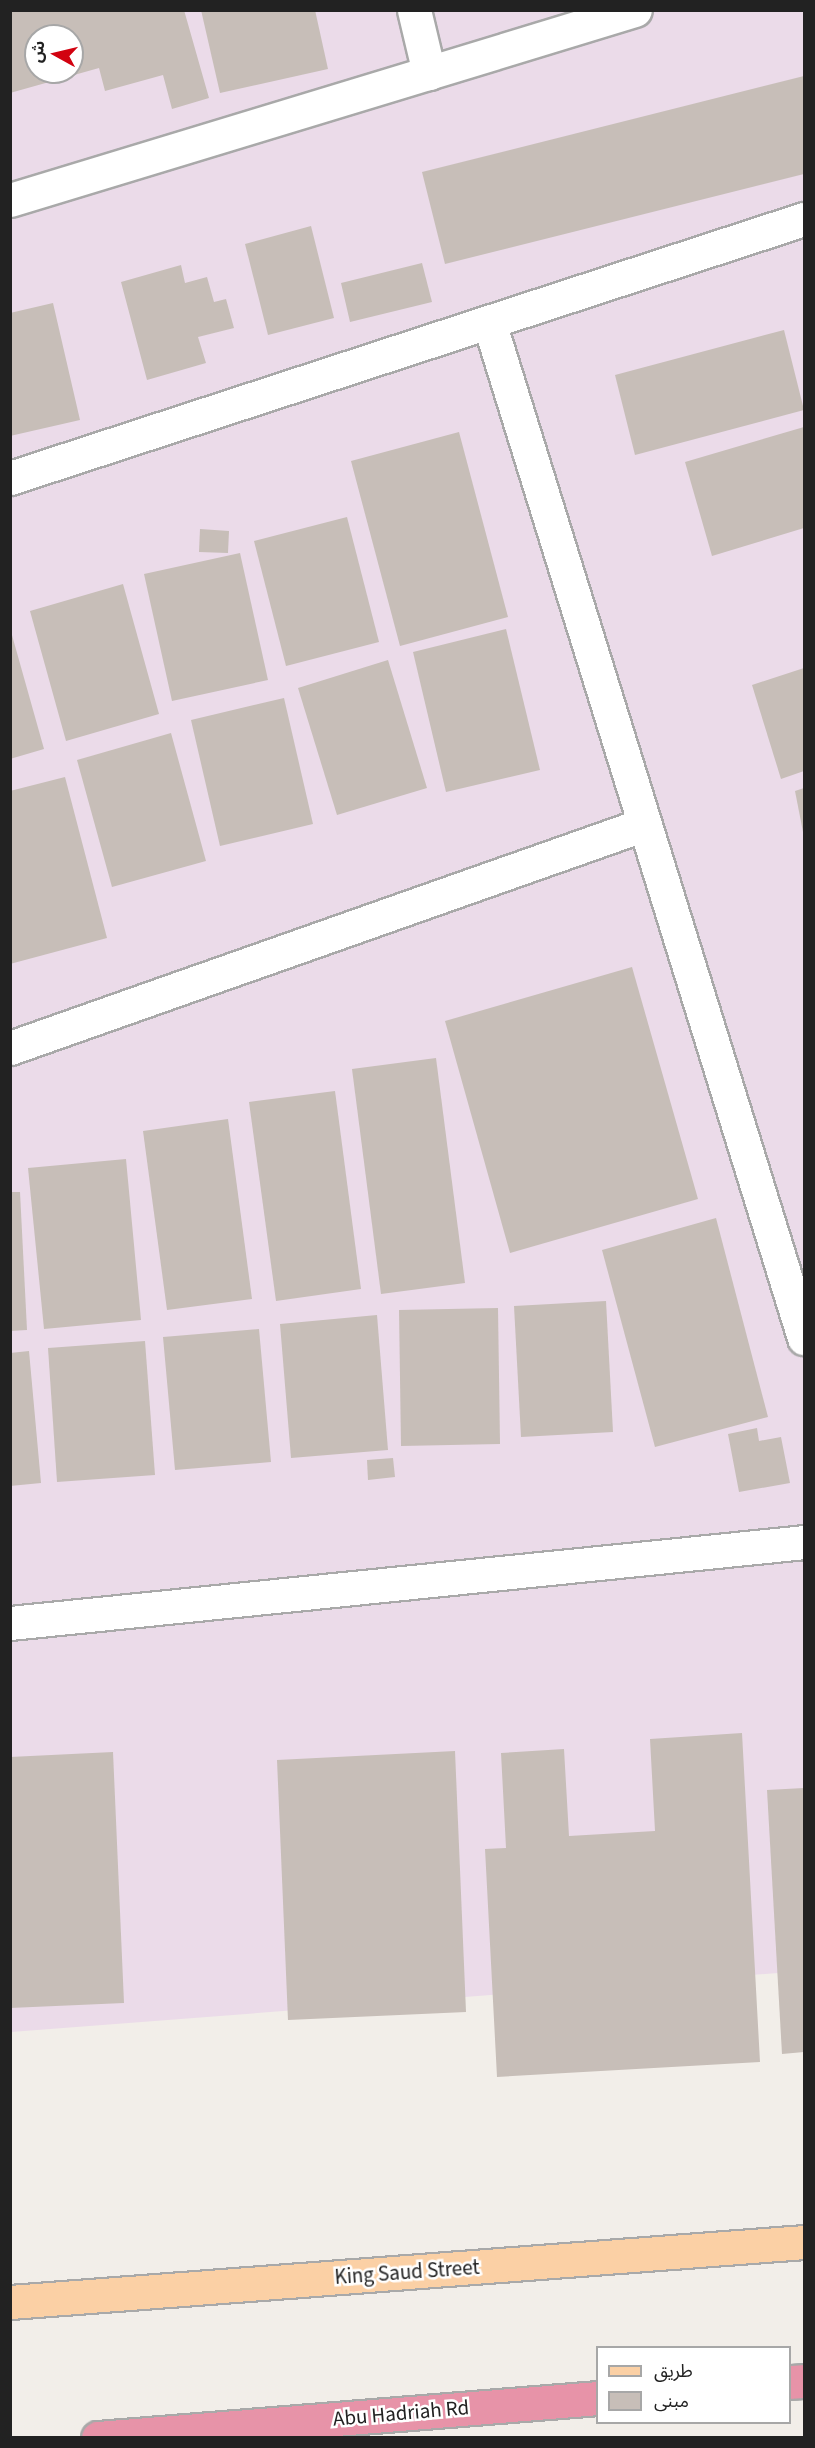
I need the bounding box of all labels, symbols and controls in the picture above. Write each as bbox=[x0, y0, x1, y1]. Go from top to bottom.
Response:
north arrow bbox=[24, 24, 84, 84]
text: ش bbox=[26, 39, 51, 64]
street label: King Saud Street bbox=[334, 2254, 480, 2290]
legend bbox=[596, 2346, 791, 2424]
text: طريق bbox=[654, 2359, 693, 2384]
text: مبنى bbox=[654, 2389, 689, 2414]
street label: Abu Hadriah Rd bbox=[332, 2394, 470, 2432]

